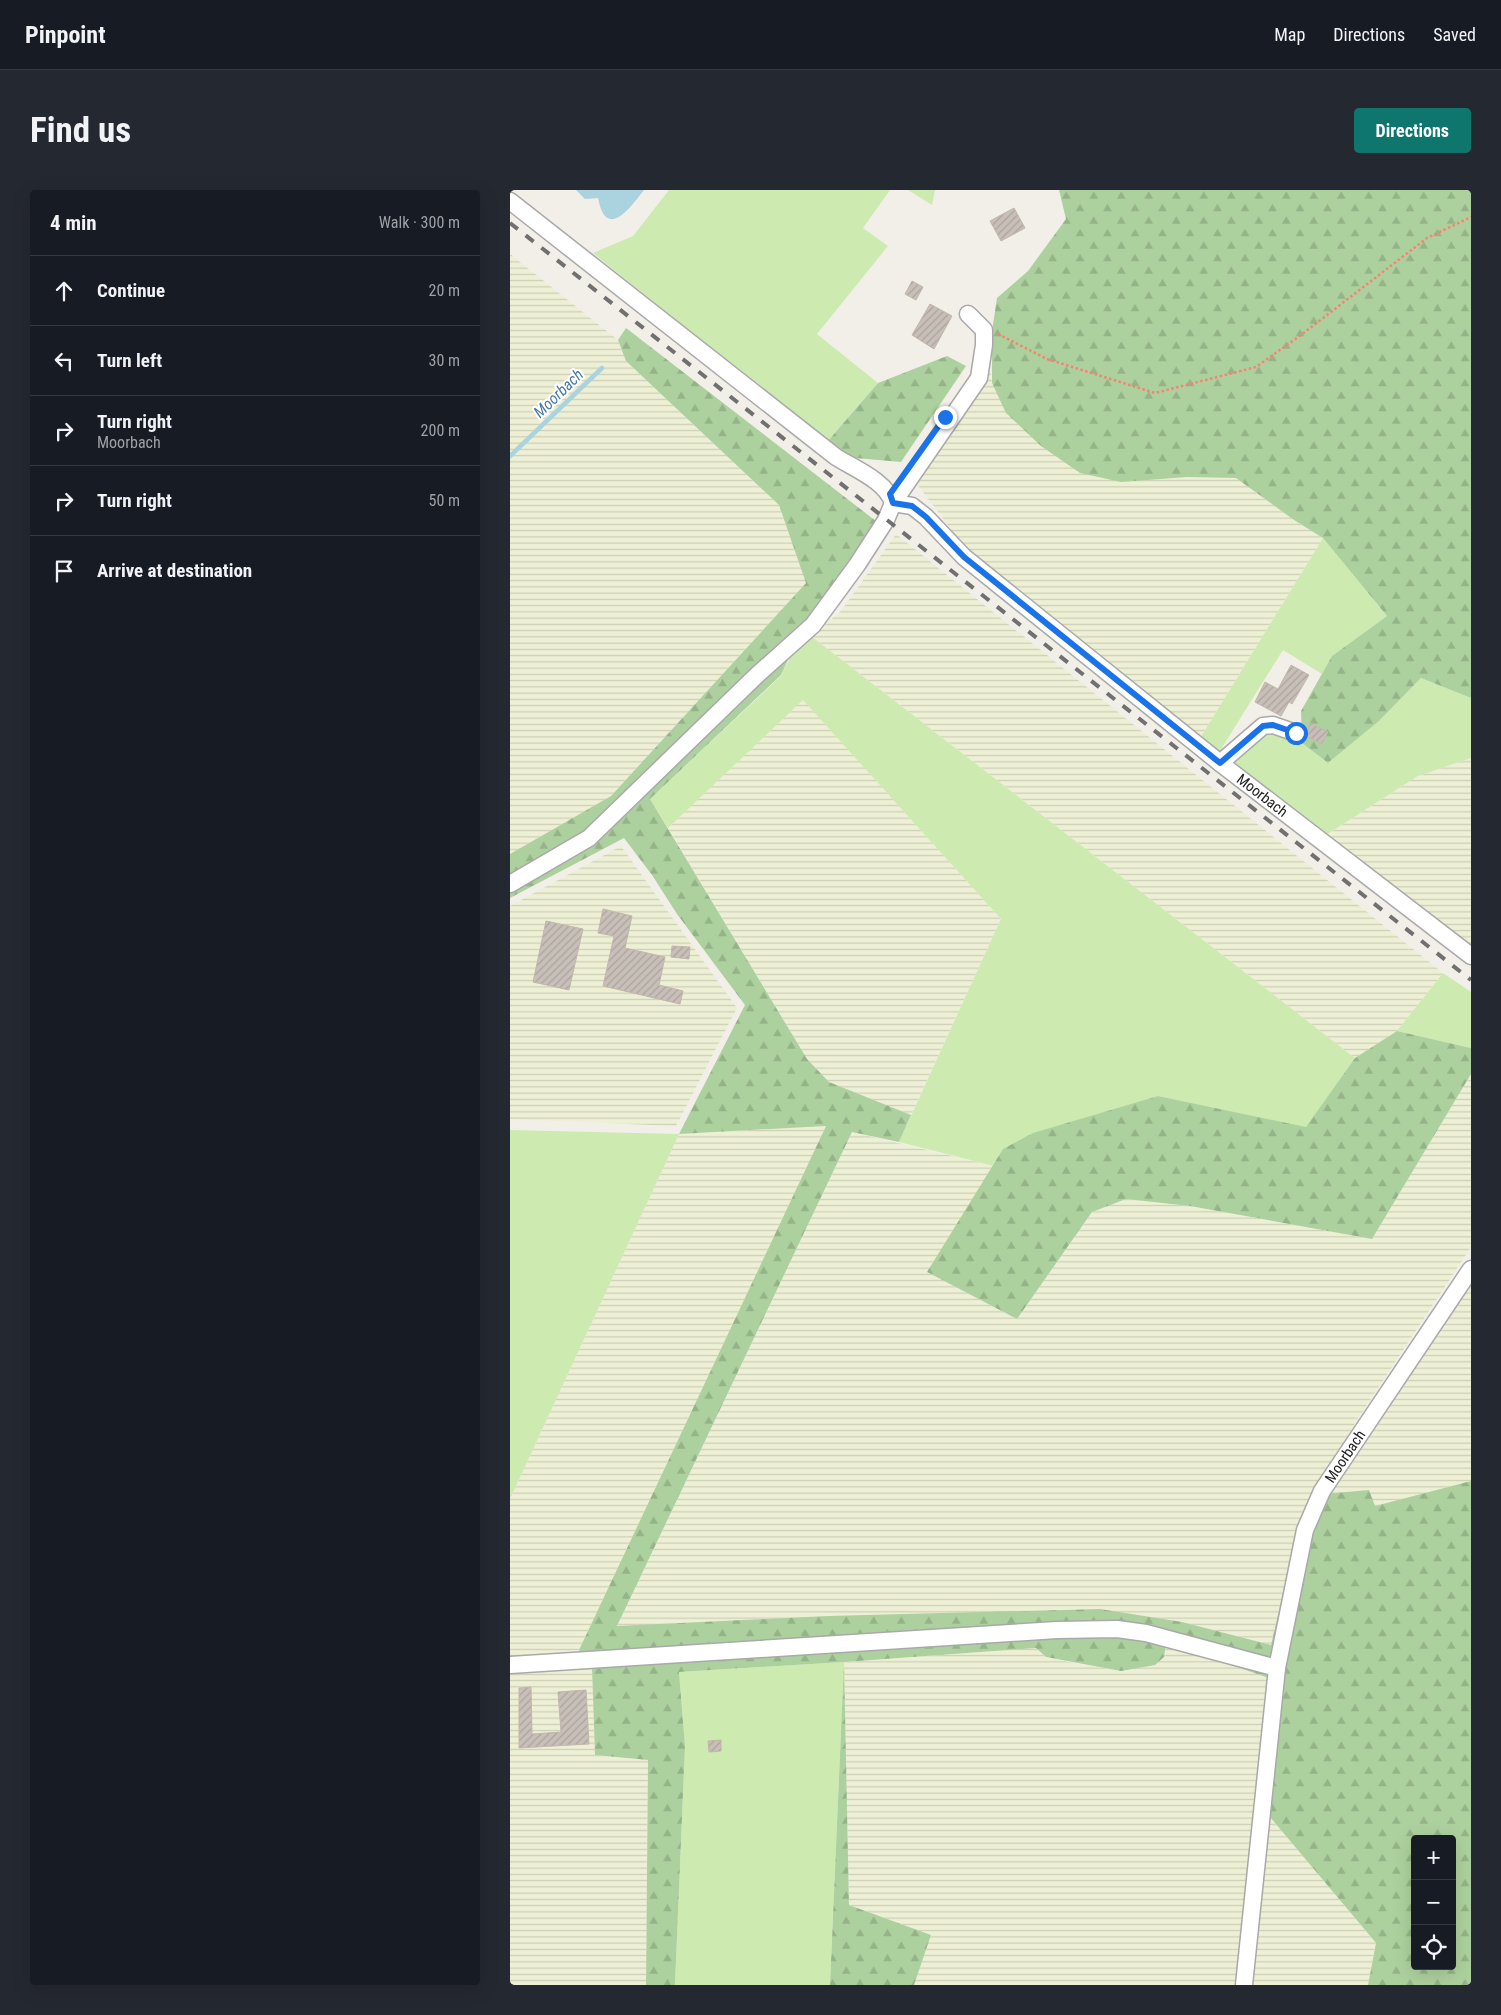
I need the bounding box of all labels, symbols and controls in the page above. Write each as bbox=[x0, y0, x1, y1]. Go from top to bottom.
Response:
text: Pinpoint bbox=[25, 21, 106, 49]
text: Map bbox=[1274, 24, 1305, 45]
text: Directions bbox=[1333, 24, 1405, 45]
text: Saved bbox=[1433, 24, 1476, 45]
button: Directions bbox=[1354, 108, 1471, 153]
text: Find us bbox=[30, 110, 131, 151]
text: 4 min bbox=[50, 211, 97, 235]
text: Walk · 300 m bbox=[379, 213, 460, 232]
icon: ahead bbox=[50, 277, 78, 305]
text: Continue bbox=[97, 279, 165, 302]
text: 20 m bbox=[428, 281, 460, 300]
icon: left bbox=[50, 347, 78, 375]
text: Turn left bbox=[97, 349, 162, 372]
text: 30 m bbox=[428, 351, 460, 370]
water label: Moorbach bbox=[530, 365, 587, 422]
route end bbox=[934, 406, 957, 429]
text: Turn right bbox=[97, 410, 172, 433]
icon: right bbox=[50, 417, 78, 445]
text: 200 m bbox=[421, 421, 460, 440]
text: Moorbach bbox=[97, 433, 161, 452]
icon: right bbox=[50, 487, 78, 515]
text: Turn right bbox=[97, 489, 172, 512]
text: 50 m bbox=[428, 491, 460, 510]
icon: arrive bbox=[50, 557, 78, 585]
text: Arrive at destination bbox=[97, 559, 252, 582]
route start bbox=[1285, 722, 1308, 745]
street label: Moorbach bbox=[1233, 770, 1291, 821]
street label: Moorbach bbox=[1321, 1427, 1369, 1486]
map controls bbox=[1411, 1835, 1456, 1970]
button: + bbox=[1411, 1835, 1456, 1880]
button: − bbox=[1411, 1880, 1456, 1925]
button: locate bbox=[1411, 1925, 1456, 1970]

